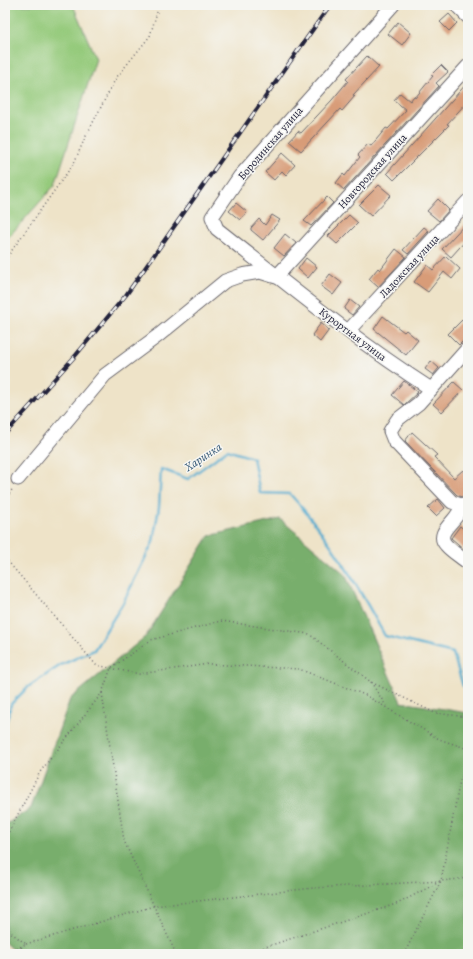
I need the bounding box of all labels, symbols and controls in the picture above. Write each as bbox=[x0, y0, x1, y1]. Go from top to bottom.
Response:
street label: Бородинская улица bbox=[234, 103, 307, 183]
street label: Новгородская улица bbox=[334, 130, 411, 212]
street label: Ладожская улица bbox=[376, 231, 443, 301]
street label: Курортная улица bbox=[316, 304, 390, 365]
water label: Харинка bbox=[180, 439, 225, 476]

